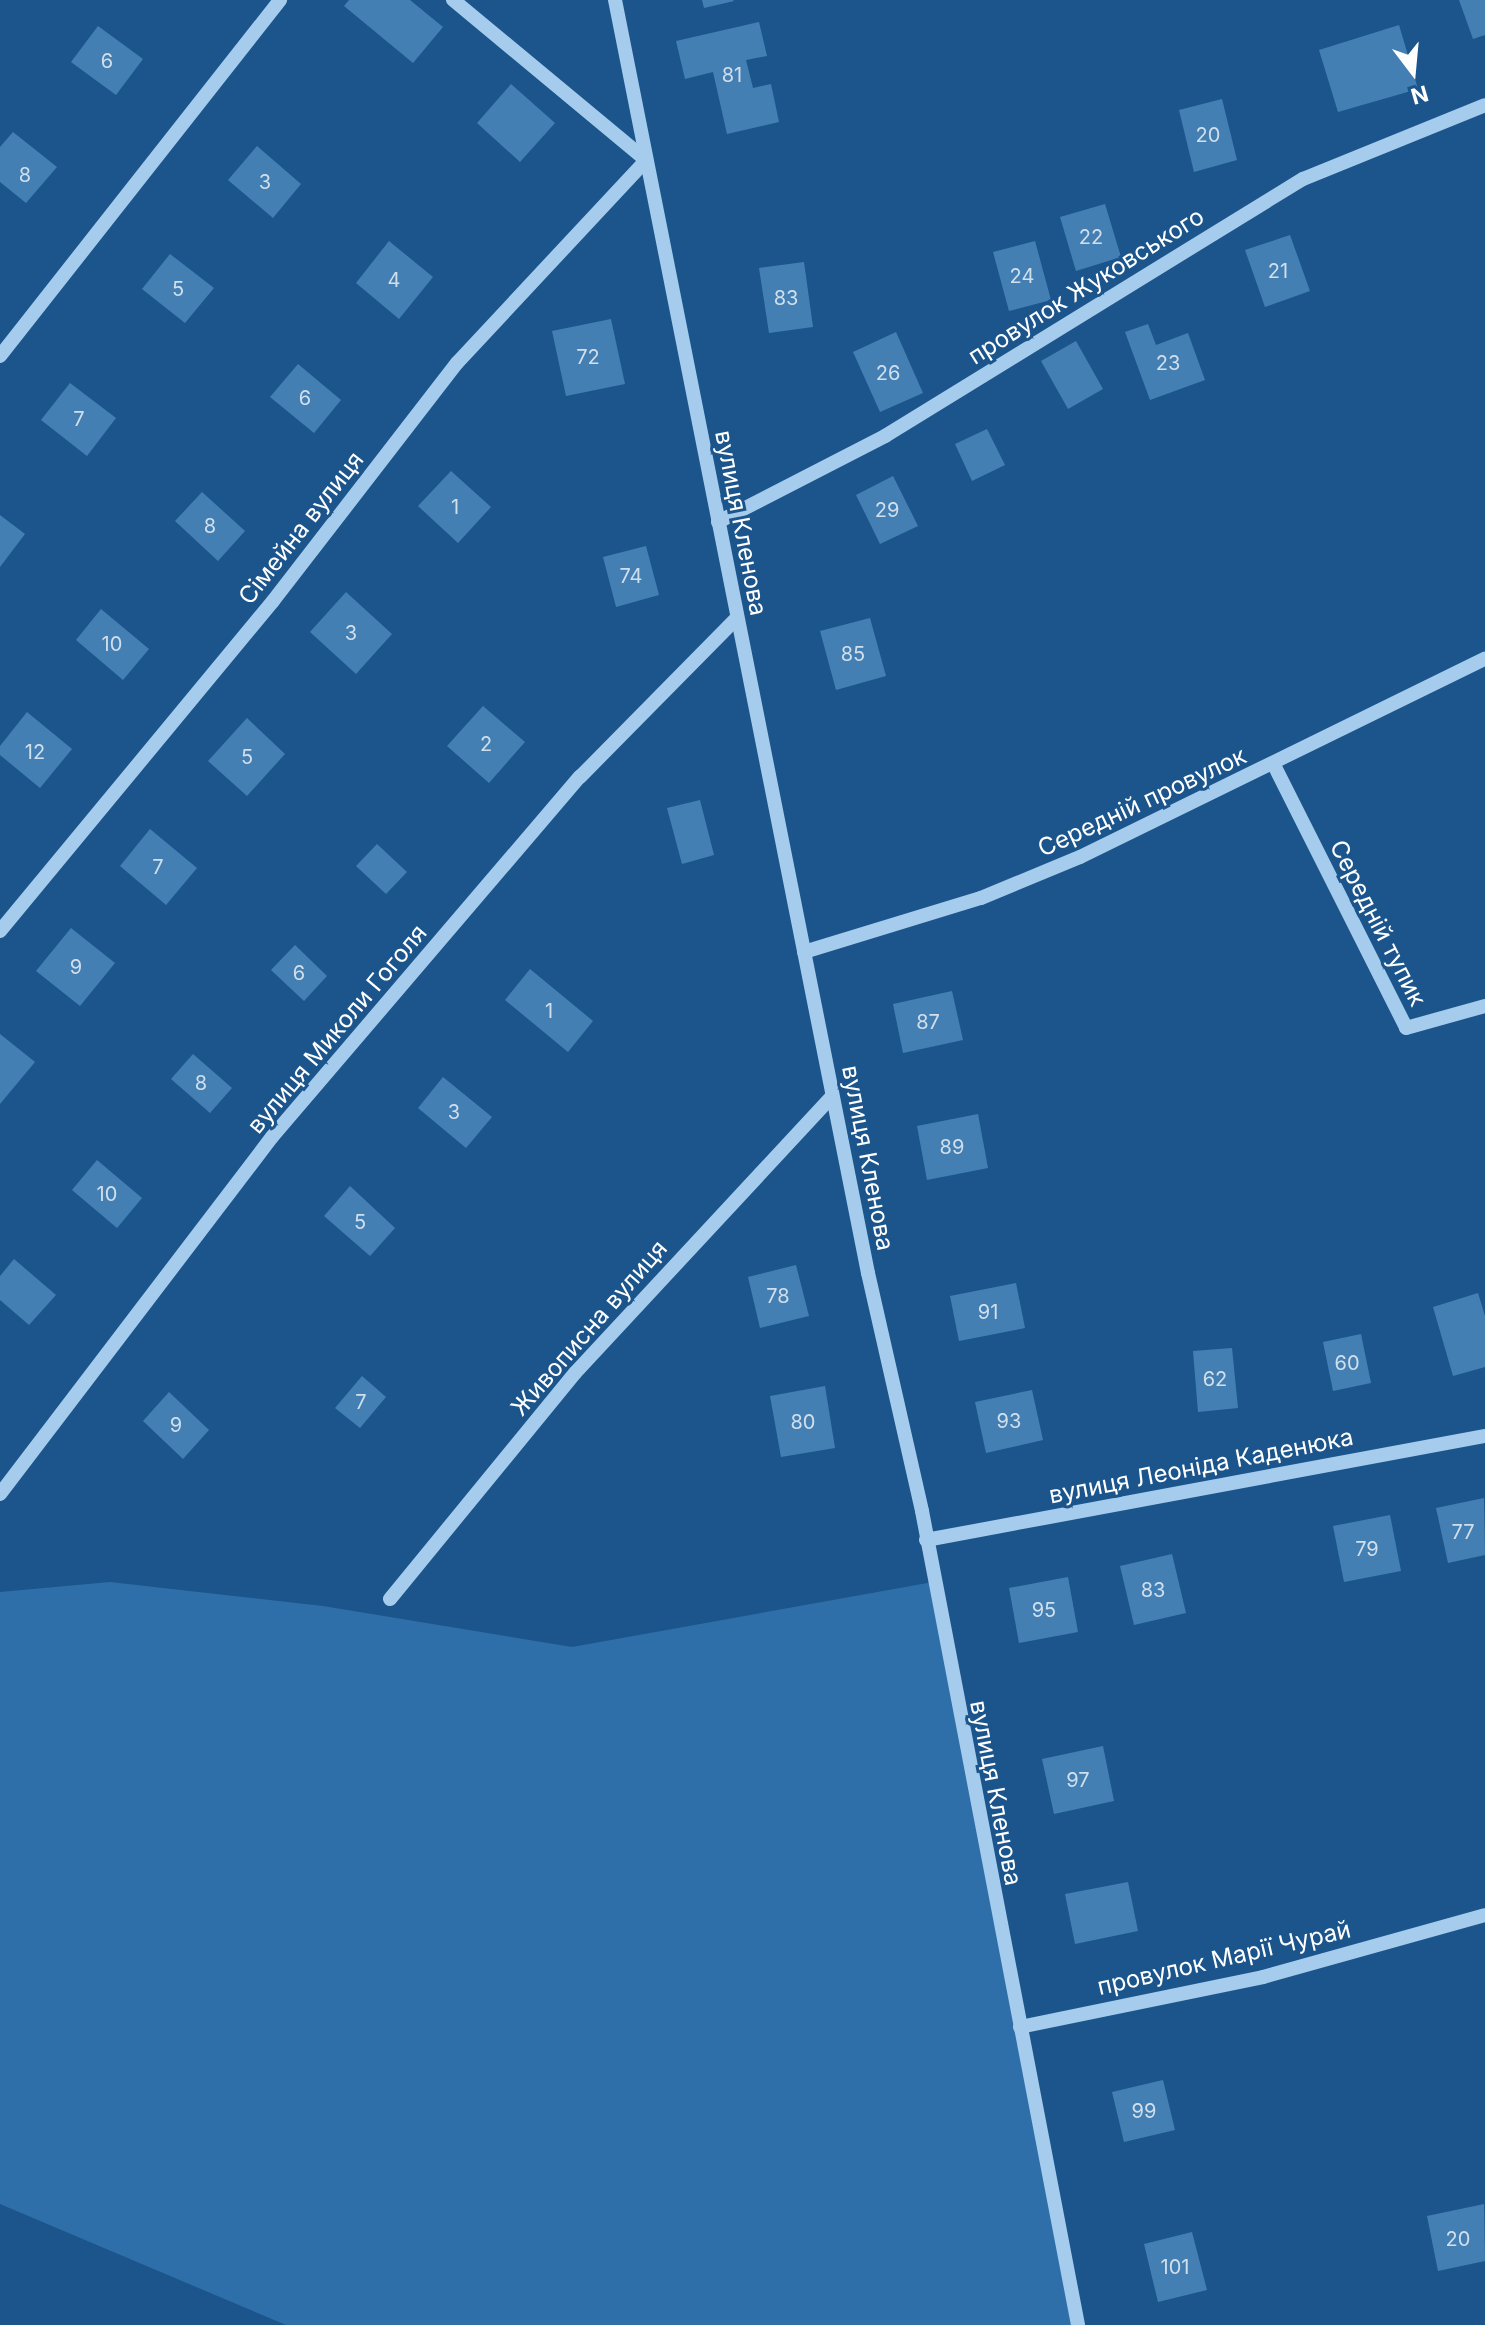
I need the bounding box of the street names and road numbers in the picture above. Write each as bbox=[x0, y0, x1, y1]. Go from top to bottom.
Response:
street label: провулок Жуковського bbox=[963, 202, 1209, 370]
street label: вулиця Кленова bbox=[709, 428, 773, 618]
street label: Сімейна вулиця bbox=[232, 446, 370, 610]
street label: Середній провулок bbox=[1033, 741, 1251, 863]
street label: Середній тупик bbox=[1324, 835, 1432, 1011]
street label: вулиця Миколи Гоголя bbox=[241, 919, 433, 1139]
street label: вулиця Кленова bbox=[836, 1063, 900, 1253]
street label: Живописна вулиця bbox=[505, 1234, 673, 1422]
street label: вулиця Леоніда Каденюка bbox=[1046, 1422, 1356, 1510]
street label: вулиця Кленова bbox=[964, 1698, 1028, 1888]
street label: провулок Марії Чурай bbox=[1094, 1915, 1354, 2001]

